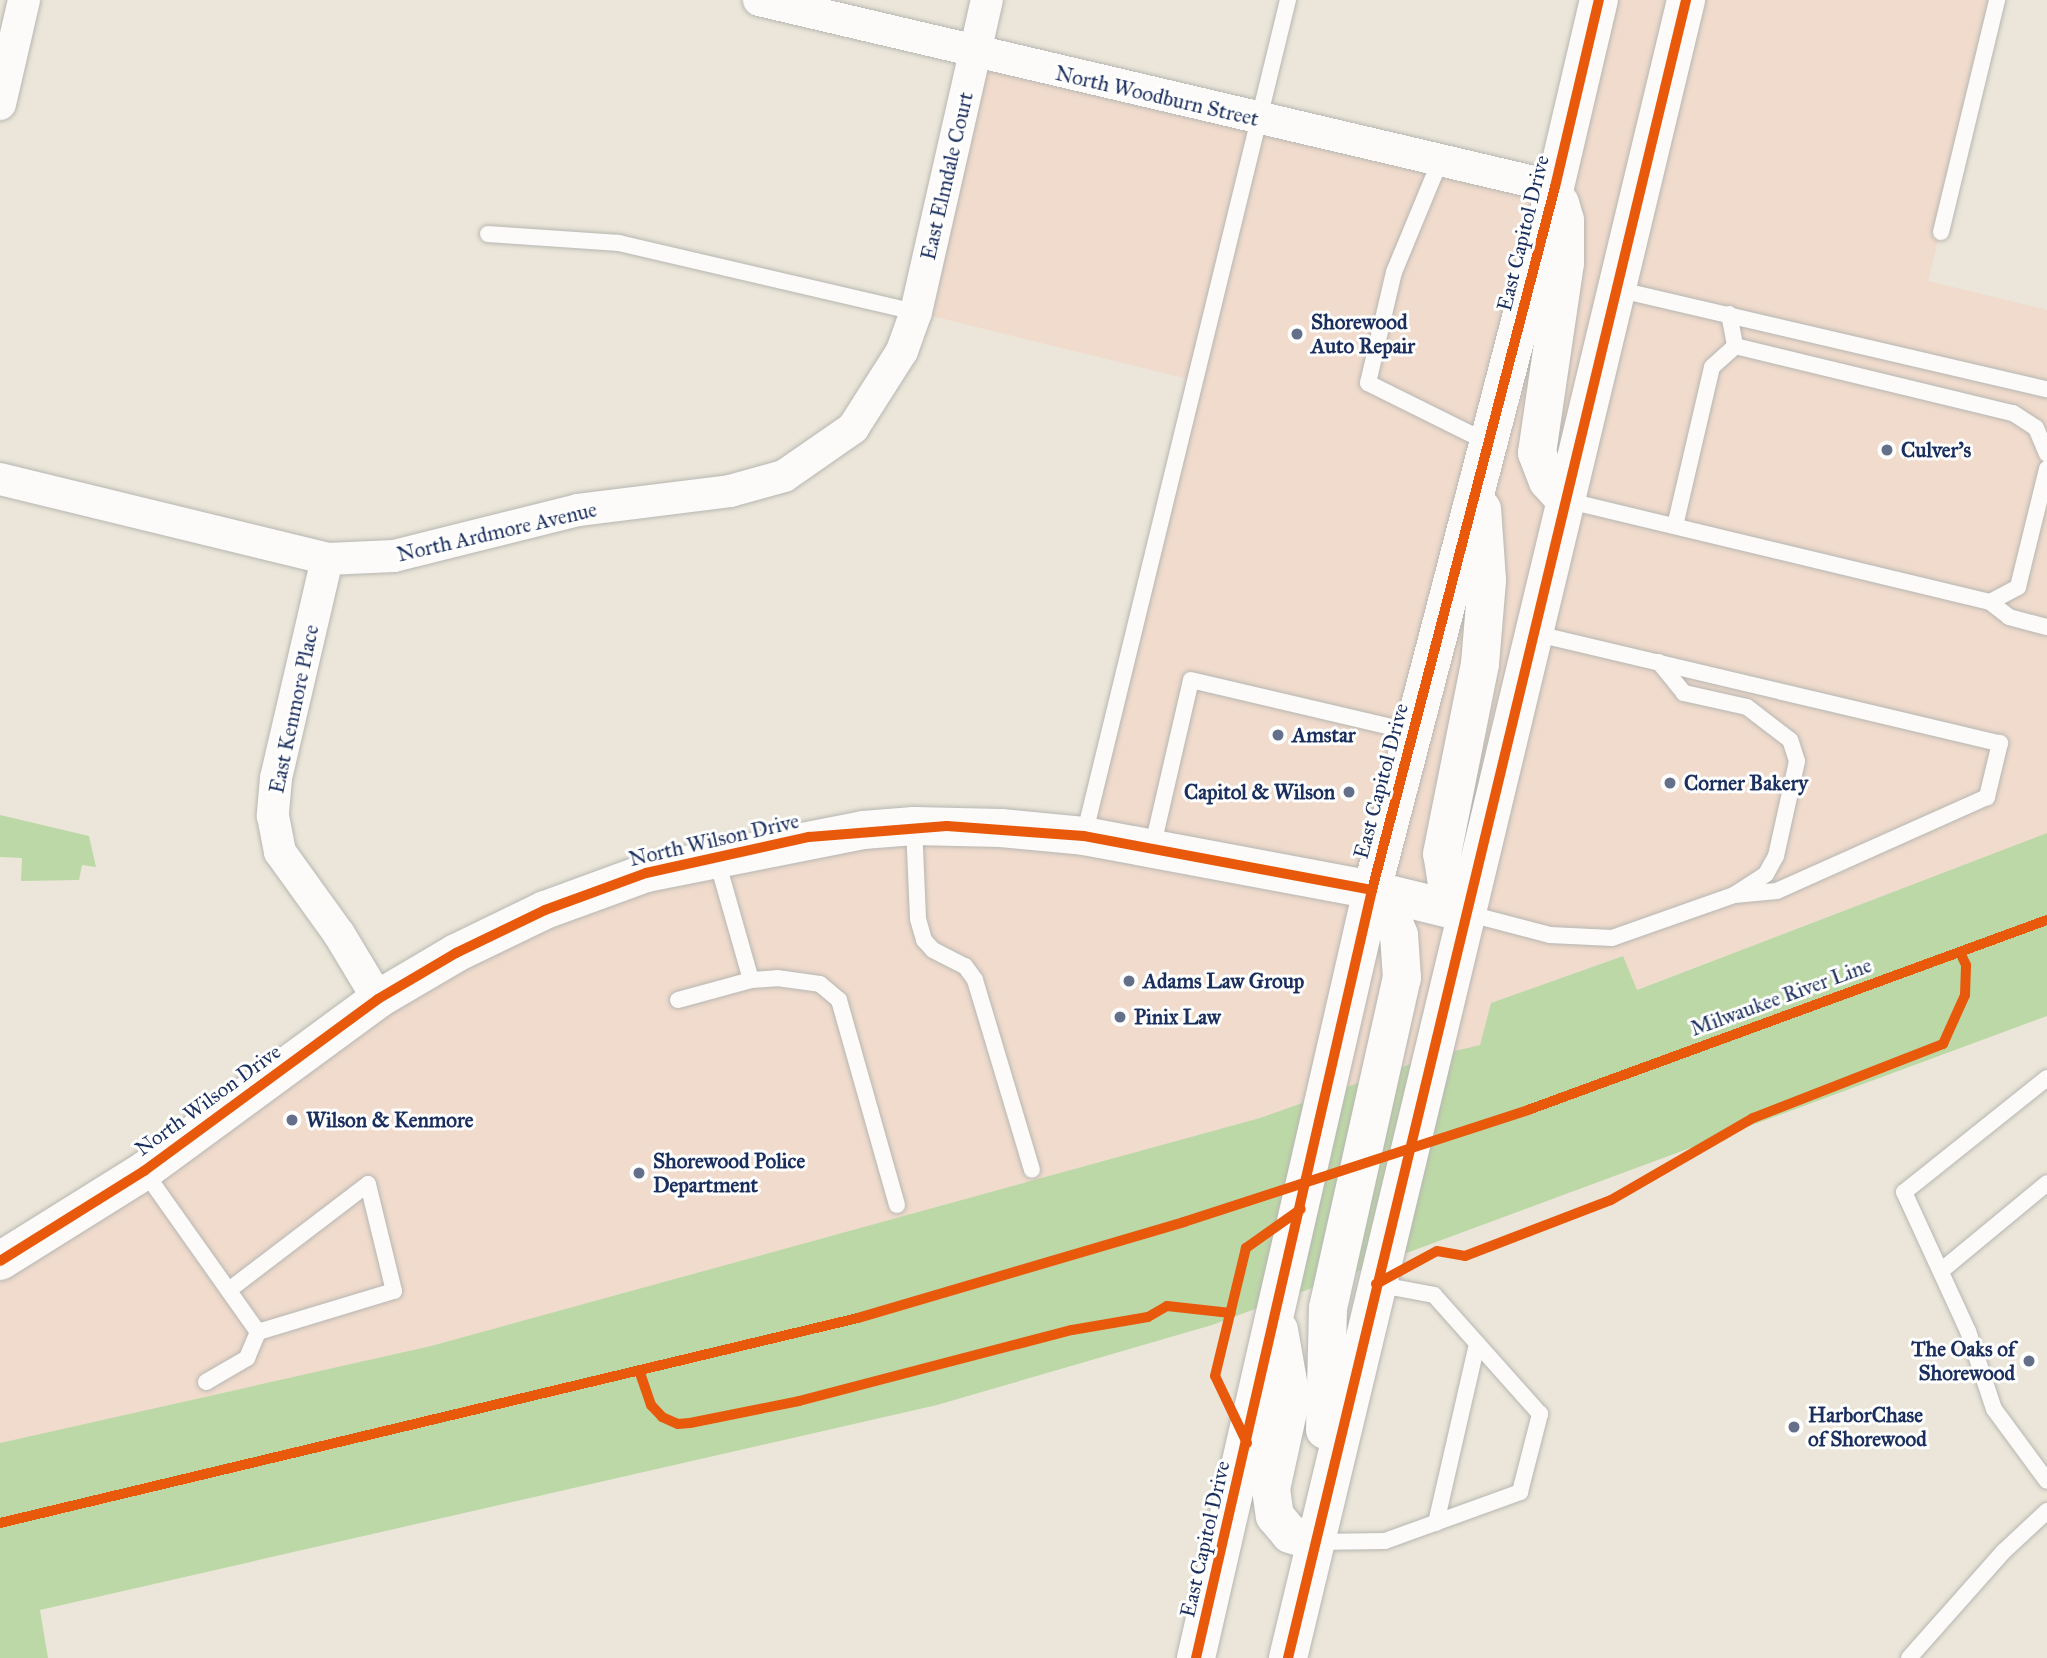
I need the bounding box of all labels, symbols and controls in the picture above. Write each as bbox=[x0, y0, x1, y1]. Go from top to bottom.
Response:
street label: North Woodburn Street bbox=[1053, 60, 1261, 132]
street label: East Elmdale Court bbox=[915, 90, 979, 262]
street label: East Capitol Drive bbox=[1491, 152, 1555, 314]
place label: Shorewood Auto Repair bbox=[1311, 309, 1415, 359]
marker: Shorewood Auto Repair bbox=[1289, 326, 1305, 342]
place label: Culver's bbox=[1901, 437, 1971, 463]
marker: Culver's bbox=[1879, 442, 1895, 458]
street label: North Ardmore Avenue bbox=[395, 497, 599, 567]
street label: East Kenmore Place bbox=[264, 622, 324, 796]
street label: East Capitol Drive bbox=[1348, 701, 1414, 861]
place label: Amstar bbox=[1292, 722, 1356, 748]
marker: Amstar bbox=[1270, 727, 1286, 743]
place label: Corner Bakery bbox=[1684, 770, 1808, 796]
marker: Corner Bakery bbox=[1662, 775, 1678, 791]
place label: Capitol & Wilson bbox=[1184, 779, 1335, 805]
marker: Capitol & Wilson bbox=[1341, 784, 1357, 800]
street label: North Wilson Drive bbox=[626, 808, 802, 872]
street label: Milwaukee River Line bbox=[1687, 953, 1875, 1041]
place label: Adams Law Group bbox=[1143, 968, 1304, 994]
marker: Adams Law Group bbox=[1121, 973, 1137, 989]
place label: Pinix Law bbox=[1134, 1004, 1221, 1030]
marker: Pinix Law bbox=[1112, 1009, 1128, 1025]
street label: North Wilson Drive bbox=[130, 1039, 286, 1161]
place label: Wilson & Kenmore bbox=[306, 1107, 473, 1133]
marker: Wilson & Kenmore bbox=[284, 1112, 300, 1128]
place label: Shorewood Police Department bbox=[653, 1148, 805, 1198]
marker: Shorewood Police Department bbox=[631, 1165, 647, 1181]
place label: The Oaks of Shorewood bbox=[1911, 1336, 2015, 1386]
marker: The Oaks of Shorewood bbox=[2021, 1353, 2037, 1369]
place label: HarborChase of Shorewood bbox=[1808, 1402, 1927, 1452]
marker: HarborChase of Shorewood bbox=[1786, 1419, 1802, 1435]
street label: East Capitol Drive bbox=[1175, 1458, 1235, 1620]

